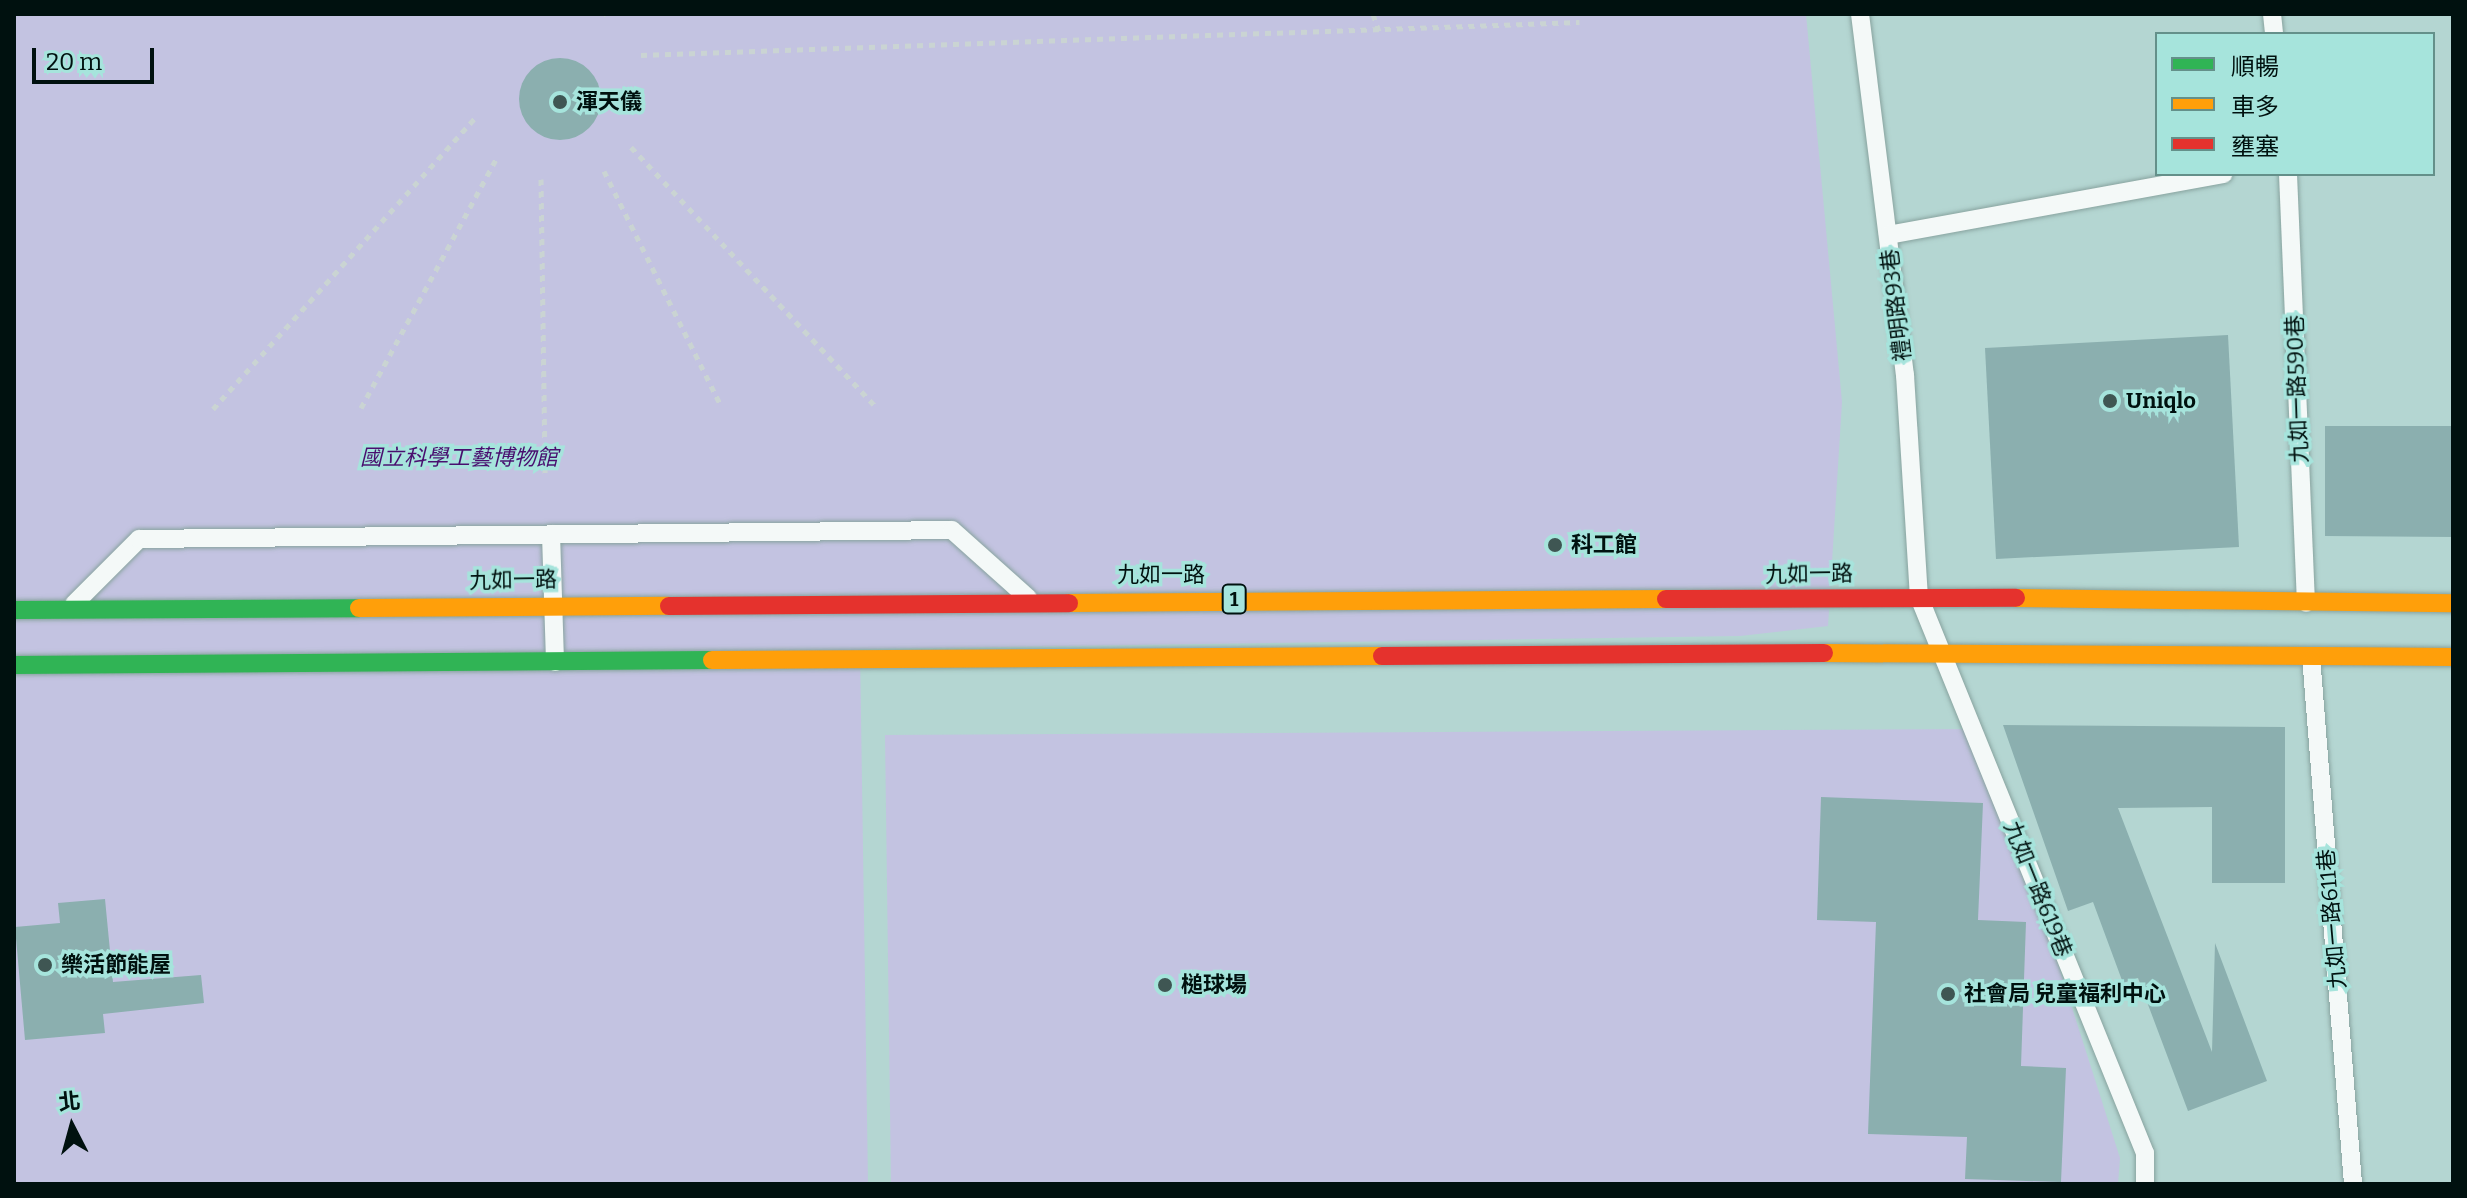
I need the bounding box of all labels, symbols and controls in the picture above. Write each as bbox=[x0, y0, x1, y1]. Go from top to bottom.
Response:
scale bar bbox=[36, 32, 158, 82]
legend bbox=[2155, 32, 2435, 176]
text: 20 m bbox=[46, 48, 102, 76]
text: 順暢 bbox=[2231, 53, 2279, 81]
place label: 渾天儀 bbox=[576, 89, 642, 115]
marker: 渾天儀 bbox=[551, 93, 569, 111]
text: 車多 bbox=[2231, 93, 2279, 121]
text: 壅塞 bbox=[2231, 133, 2279, 161]
street label: 禮明路93巷 bbox=[1876, 247, 1916, 363]
street label: 九如一路590巷 bbox=[2281, 314, 2313, 464]
place label: Uniqlo bbox=[2126, 388, 2196, 414]
marker: Uniqlo bbox=[2101, 392, 2119, 410]
park label: 國立科學工藝博物館 bbox=[360, 445, 558, 471]
place label: 科工館 bbox=[1571, 532, 1637, 558]
marker: 科工館 bbox=[1546, 536, 1564, 554]
street label: 九如一路 bbox=[1765, 560, 1853, 588]
street label: 九如一路 bbox=[1117, 562, 1205, 588]
street label: 九如一路 bbox=[469, 566, 557, 594]
road number: 1 bbox=[1220, 583, 1248, 615]
street label: 九如一路619巷 bbox=[1999, 817, 2077, 961]
street label: 九如一路611巷 bbox=[2313, 848, 2351, 990]
place label: 樂活節能屋 bbox=[61, 952, 171, 978]
marker: 樂活節能屋 bbox=[36, 956, 54, 974]
place label: 槌球場 bbox=[1181, 972, 1247, 998]
marker: 槌球場 bbox=[1156, 976, 1174, 994]
place label: 社會局 兒童福利中心 bbox=[1964, 981, 2166, 1007]
marker: 社會局 兒童福利中心 bbox=[1939, 985, 1957, 1003]
north arrow bbox=[32, 1086, 112, 1166]
text: 北 bbox=[57, 1087, 82, 1116]

